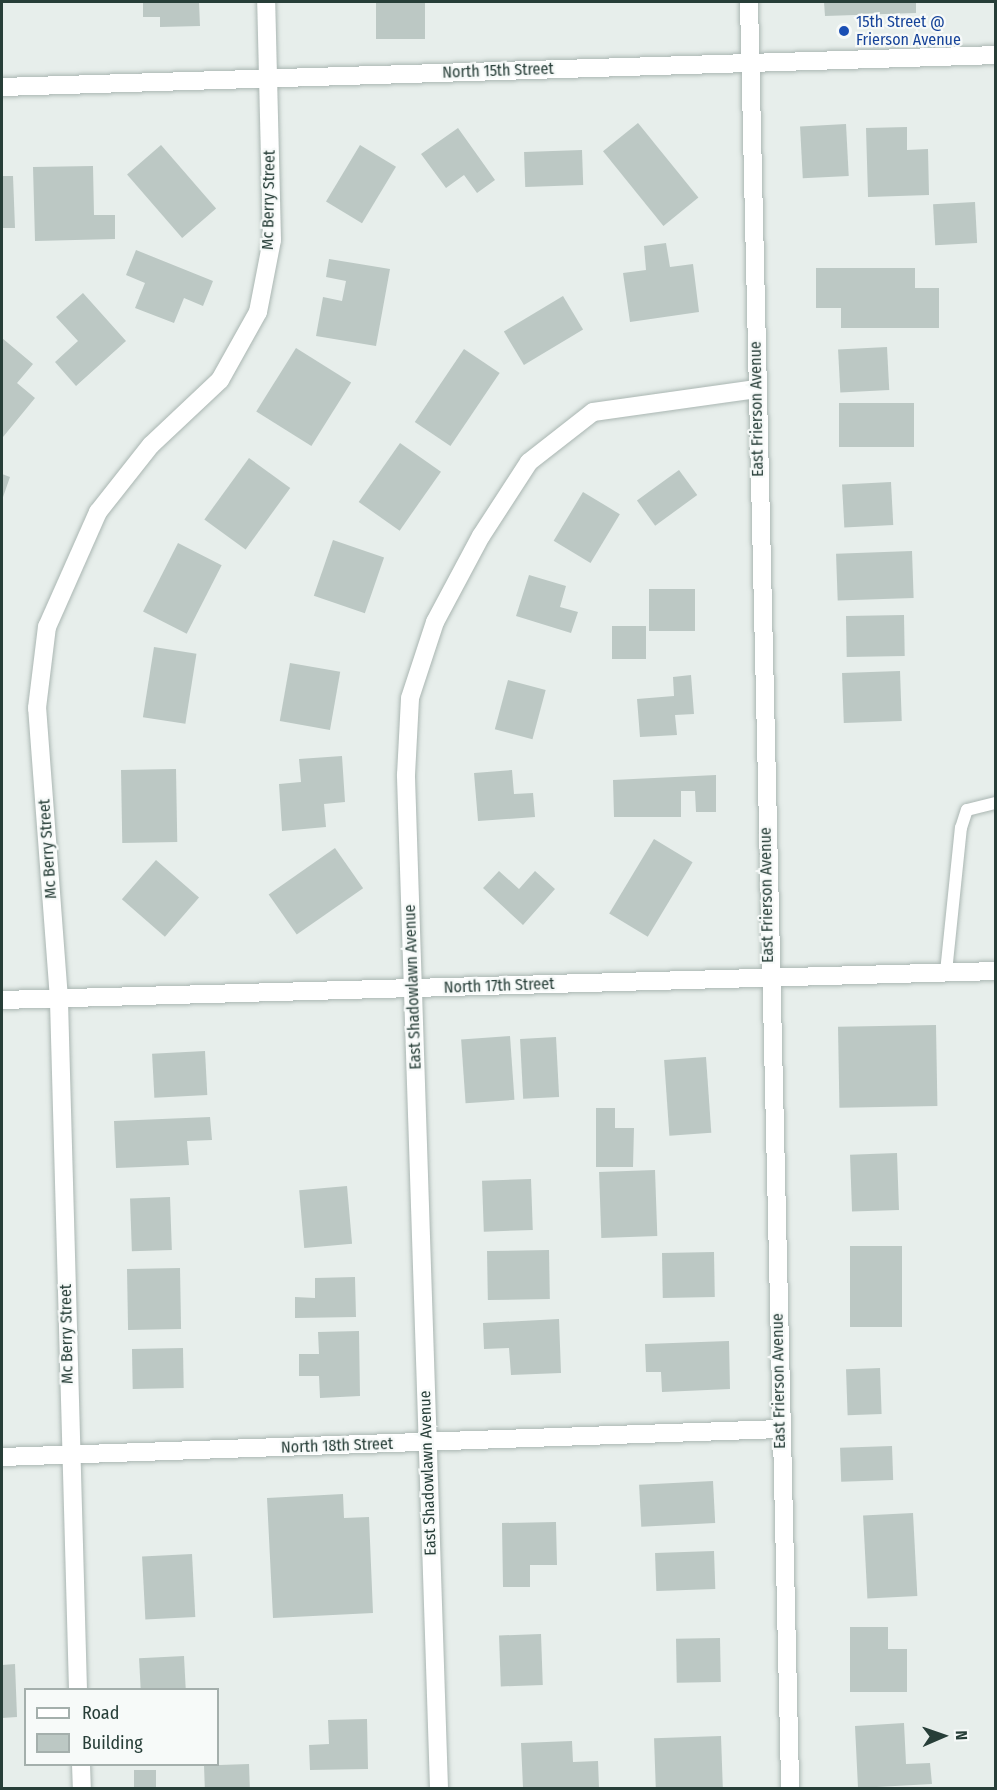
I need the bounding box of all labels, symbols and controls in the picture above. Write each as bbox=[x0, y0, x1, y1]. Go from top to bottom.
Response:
place label: 15th Street @ Frierson Avenue bbox=[856, 12, 961, 50]
marker: 15th Street @ Frierson Avenue bbox=[837, 24, 851, 38]
street label: North 15th Street bbox=[442, 59, 554, 83]
street label: Mc Berry Street bbox=[259, 150, 279, 250]
street label: East Frierson Avenue bbox=[746, 341, 768, 477]
street label: Mc Berry Street bbox=[35, 798, 61, 900]
street label: East Frierson Avenue bbox=[756, 827, 778, 963]
street label: East Shadowlawn Avenue bbox=[401, 904, 425, 1070]
street label: North 17th Street bbox=[443, 974, 555, 998]
street label: Mc Berry Street bbox=[57, 1284, 77, 1384]
street label: East Frierson Avenue bbox=[768, 1313, 790, 1449]
street label: East Shadowlawn Avenue bbox=[416, 1390, 440, 1556]
street label: North 18th Street bbox=[281, 1434, 393, 1458]
legend bbox=[24, 1688, 219, 1766]
text: Road bbox=[82, 1702, 119, 1724]
north arrow bbox=[913, 1706, 973, 1766]
text: N bbox=[952, 1730, 971, 1740]
text: Building bbox=[82, 1732, 143, 1754]

